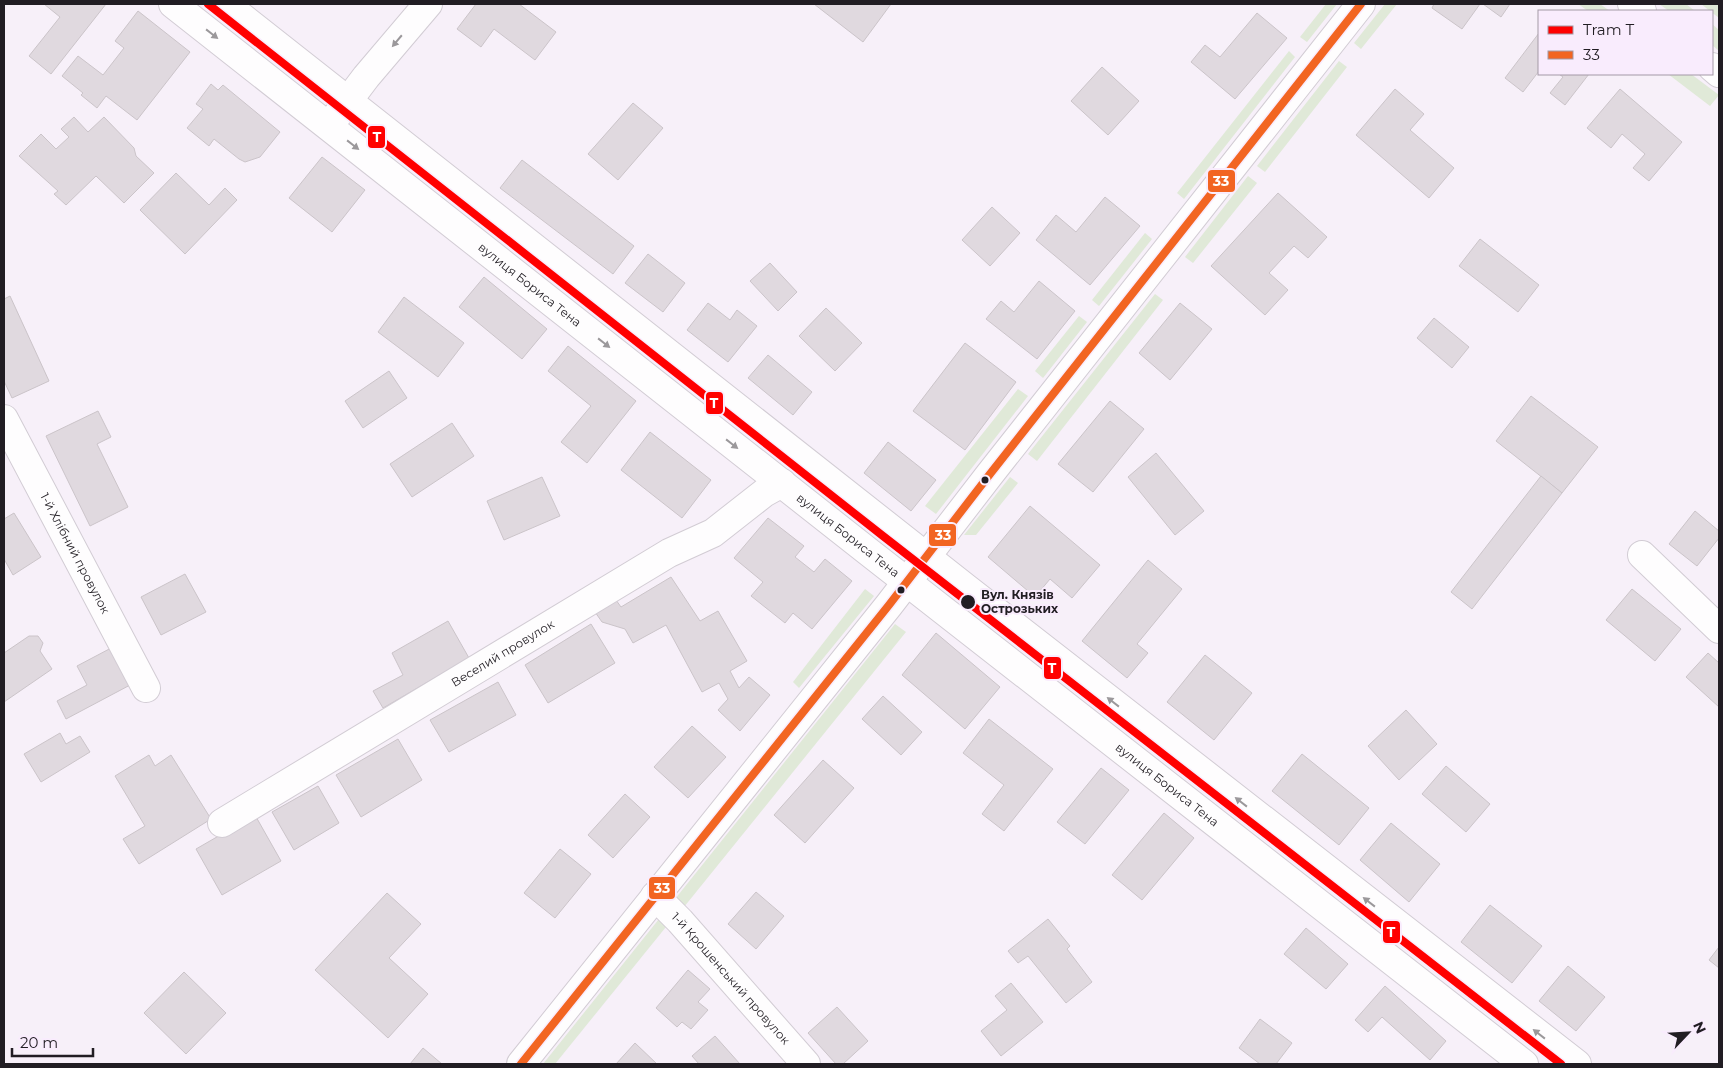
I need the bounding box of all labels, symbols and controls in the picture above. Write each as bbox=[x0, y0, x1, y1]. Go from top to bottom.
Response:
legend bbox=[1538, 10, 1713, 75]
text: Tram Т bbox=[1583, 20, 1635, 39]
one-way arrow bbox=[205, 28, 218, 39]
one-way arrow bbox=[391, 34, 402, 47]
text: 33 bbox=[1583, 45, 1600, 64]
line badge: Т bbox=[367, 125, 386, 149]
text: Т bbox=[373, 128, 382, 146]
one-way arrow bbox=[346, 140, 360, 150]
line badge: 33 bbox=[1207, 169, 1236, 193]
text: 33 bbox=[1212, 172, 1229, 190]
street label: вулиця Бориса Тена bbox=[475, 239, 584, 330]
one-way arrow bbox=[598, 338, 611, 349]
line badge: Т bbox=[705, 391, 724, 415]
text: Т bbox=[710, 394, 719, 412]
one-way arrow bbox=[725, 438, 738, 449]
unlabelled marker bbox=[980, 475, 990, 485]
street label: 1-й Хлібний провулок bbox=[37, 490, 113, 616]
street label: вулиця Бориса Тена bbox=[794, 490, 903, 580]
line badge: 33 bbox=[928, 523, 957, 547]
text: 33 bbox=[934, 526, 951, 544]
unlabelled marker bbox=[896, 585, 906, 595]
place label: Вул. Князів Острозьких bbox=[981, 587, 1059, 616]
marker: Вул. Князів Острозьких bbox=[959, 593, 977, 611]
street label: Веселий провулок bbox=[448, 616, 557, 690]
line badge: Т bbox=[1043, 656, 1062, 680]
text: Т bbox=[1048, 659, 1057, 677]
one-way arrow bbox=[1106, 697, 1120, 707]
street label: вулиця Бориса Тена bbox=[1113, 740, 1222, 830]
one-way arrow bbox=[1234, 797, 1248, 807]
line badge: 33 bbox=[648, 876, 676, 900]
text: 33 bbox=[653, 879, 670, 897]
one-way arrow bbox=[1362, 897, 1376, 907]
street label: 1-й Крошенський провулок bbox=[669, 909, 793, 1047]
line badge: Т bbox=[1382, 920, 1401, 944]
text: Т bbox=[1387, 923, 1396, 941]
north arrow bbox=[1663, 1008, 1713, 1058]
text: N bbox=[1689, 1019, 1710, 1036]
scale bar bbox=[12, 1026, 94, 1058]
one-way arrow bbox=[1532, 1029, 1545, 1040]
text: 20 m bbox=[20, 1033, 58, 1052]

